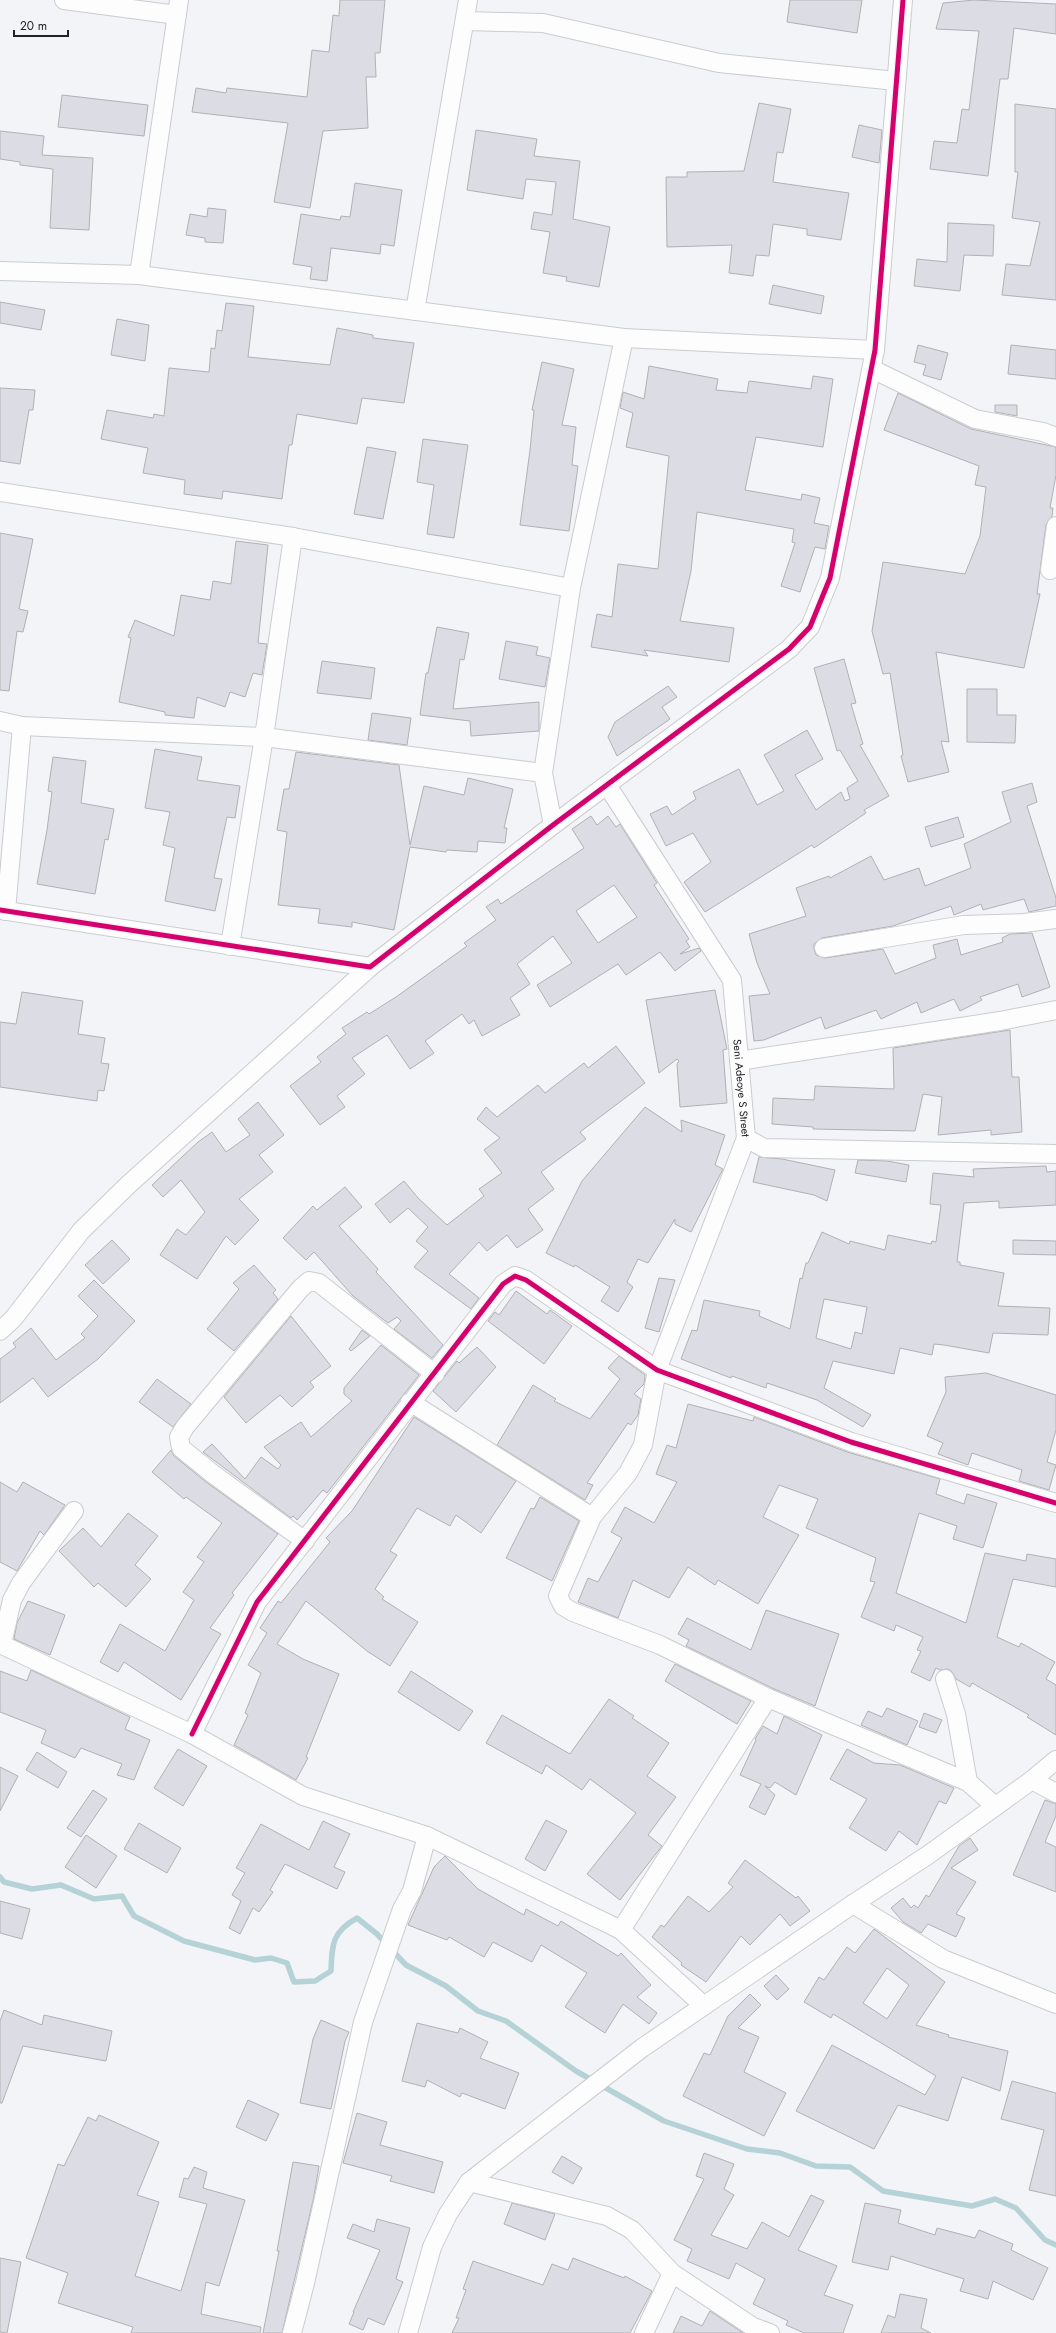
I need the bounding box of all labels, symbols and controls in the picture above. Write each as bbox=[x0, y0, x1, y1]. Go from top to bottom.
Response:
scale bar bbox=[14, 12, 68, 38]
text: 20 m bbox=[20, 17, 47, 35]
street label: Seni Adeoye S Street bbox=[729, 1038, 754, 1138]

